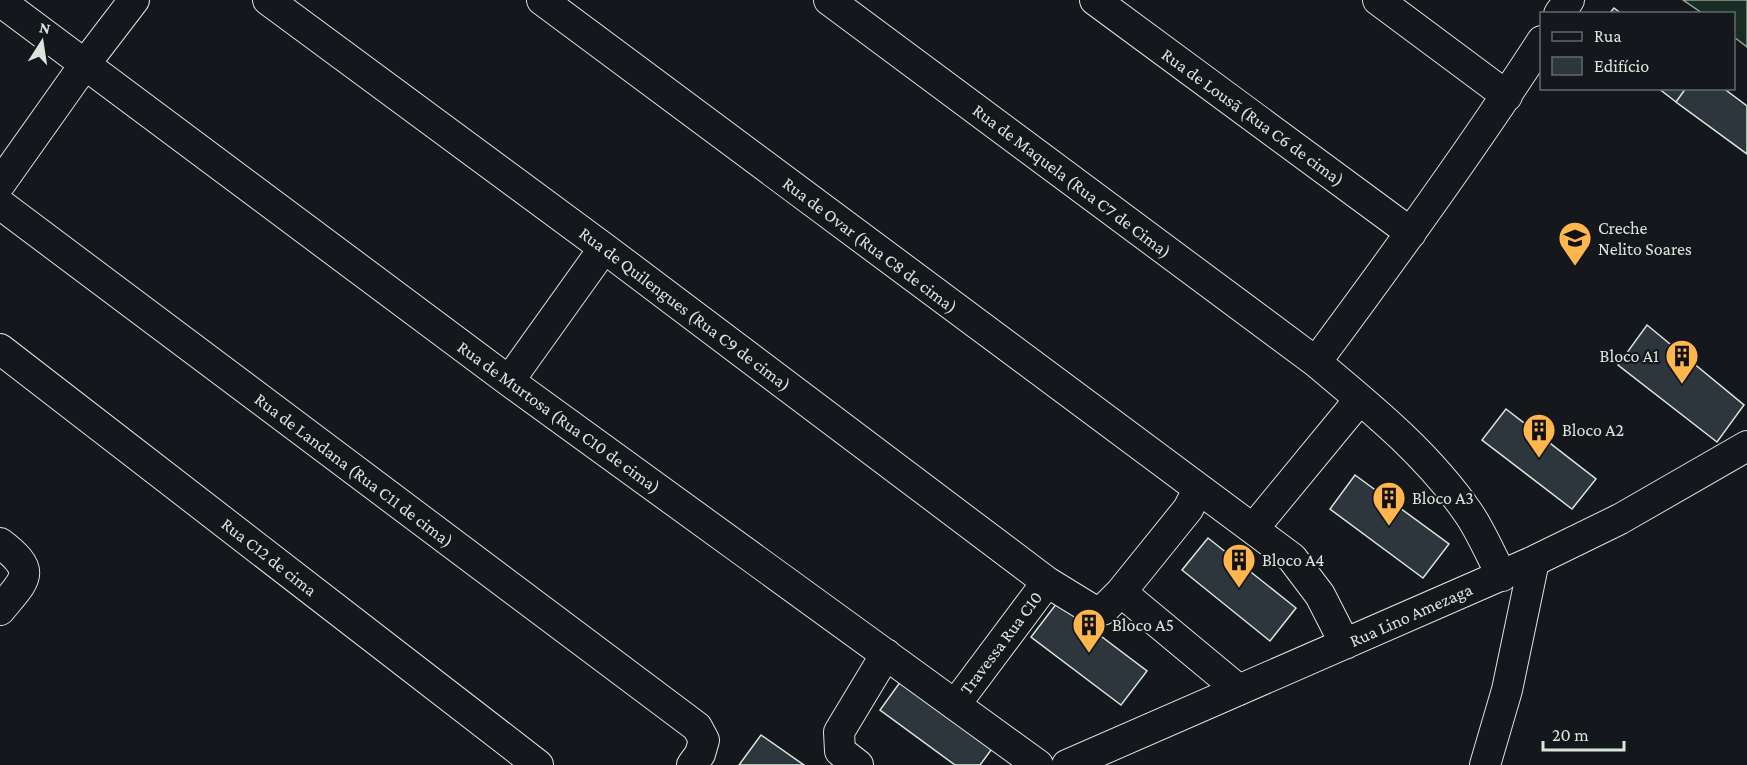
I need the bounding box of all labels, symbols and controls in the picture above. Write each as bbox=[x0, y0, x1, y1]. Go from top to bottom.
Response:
north arrow bbox=[12, 12, 72, 72]
legend bbox=[1540, 12, 1735, 90]
text: N bbox=[38, 18, 52, 37]
text: Rua bbox=[1594, 26, 1622, 46]
street label: Rua de Lousã (Rua C6 de cima) bbox=[1157, 44, 1348, 191]
text: Edifício bbox=[1594, 56, 1649, 76]
street label: Rua de Maquela (Rua C7 de Cima) bbox=[968, 100, 1175, 263]
street label: Rua de Ovar (Rua C8 de cima) bbox=[778, 173, 961, 318]
place label: Creche Nelito Soares bbox=[1598, 218, 1692, 259]
school or university icon: Creche Nelito Soares bbox=[1557, 220, 1593, 267]
street label: Rua de Quilengues (Rua C9 de cima) bbox=[575, 223, 795, 396]
street label: Rua de Murtosa (Rua C10 de cima) bbox=[453, 337, 664, 498]
building icon: Bloco A1 bbox=[1664, 338, 1700, 385]
place label: Bloco A1 bbox=[1600, 346, 1659, 366]
street label: Rua de Landana (Rua C11 de cima) bbox=[250, 389, 457, 552]
building icon: Bloco A2 bbox=[1521, 412, 1557, 459]
place label: Bloco A2 bbox=[1562, 420, 1624, 440]
building icon: Bloco A3 bbox=[1371, 480, 1407, 527]
place label: Bloco A3 bbox=[1412, 488, 1474, 508]
street label: Rua C12 de cima bbox=[217, 514, 321, 600]
building icon: Bloco A4 bbox=[1221, 542, 1257, 589]
place label: Bloco A4 bbox=[1262, 550, 1325, 570]
street label: Rua Lino Amezaga bbox=[1347, 579, 1475, 651]
street label: Travessa Rua C10 bbox=[956, 588, 1046, 698]
building icon: Bloco A5 bbox=[1071, 607, 1107, 654]
place label: Bloco A5 bbox=[1112, 615, 1174, 635]
scale bar bbox=[1543, 714, 1624, 752]
text: 20 m bbox=[1552, 725, 1589, 745]

